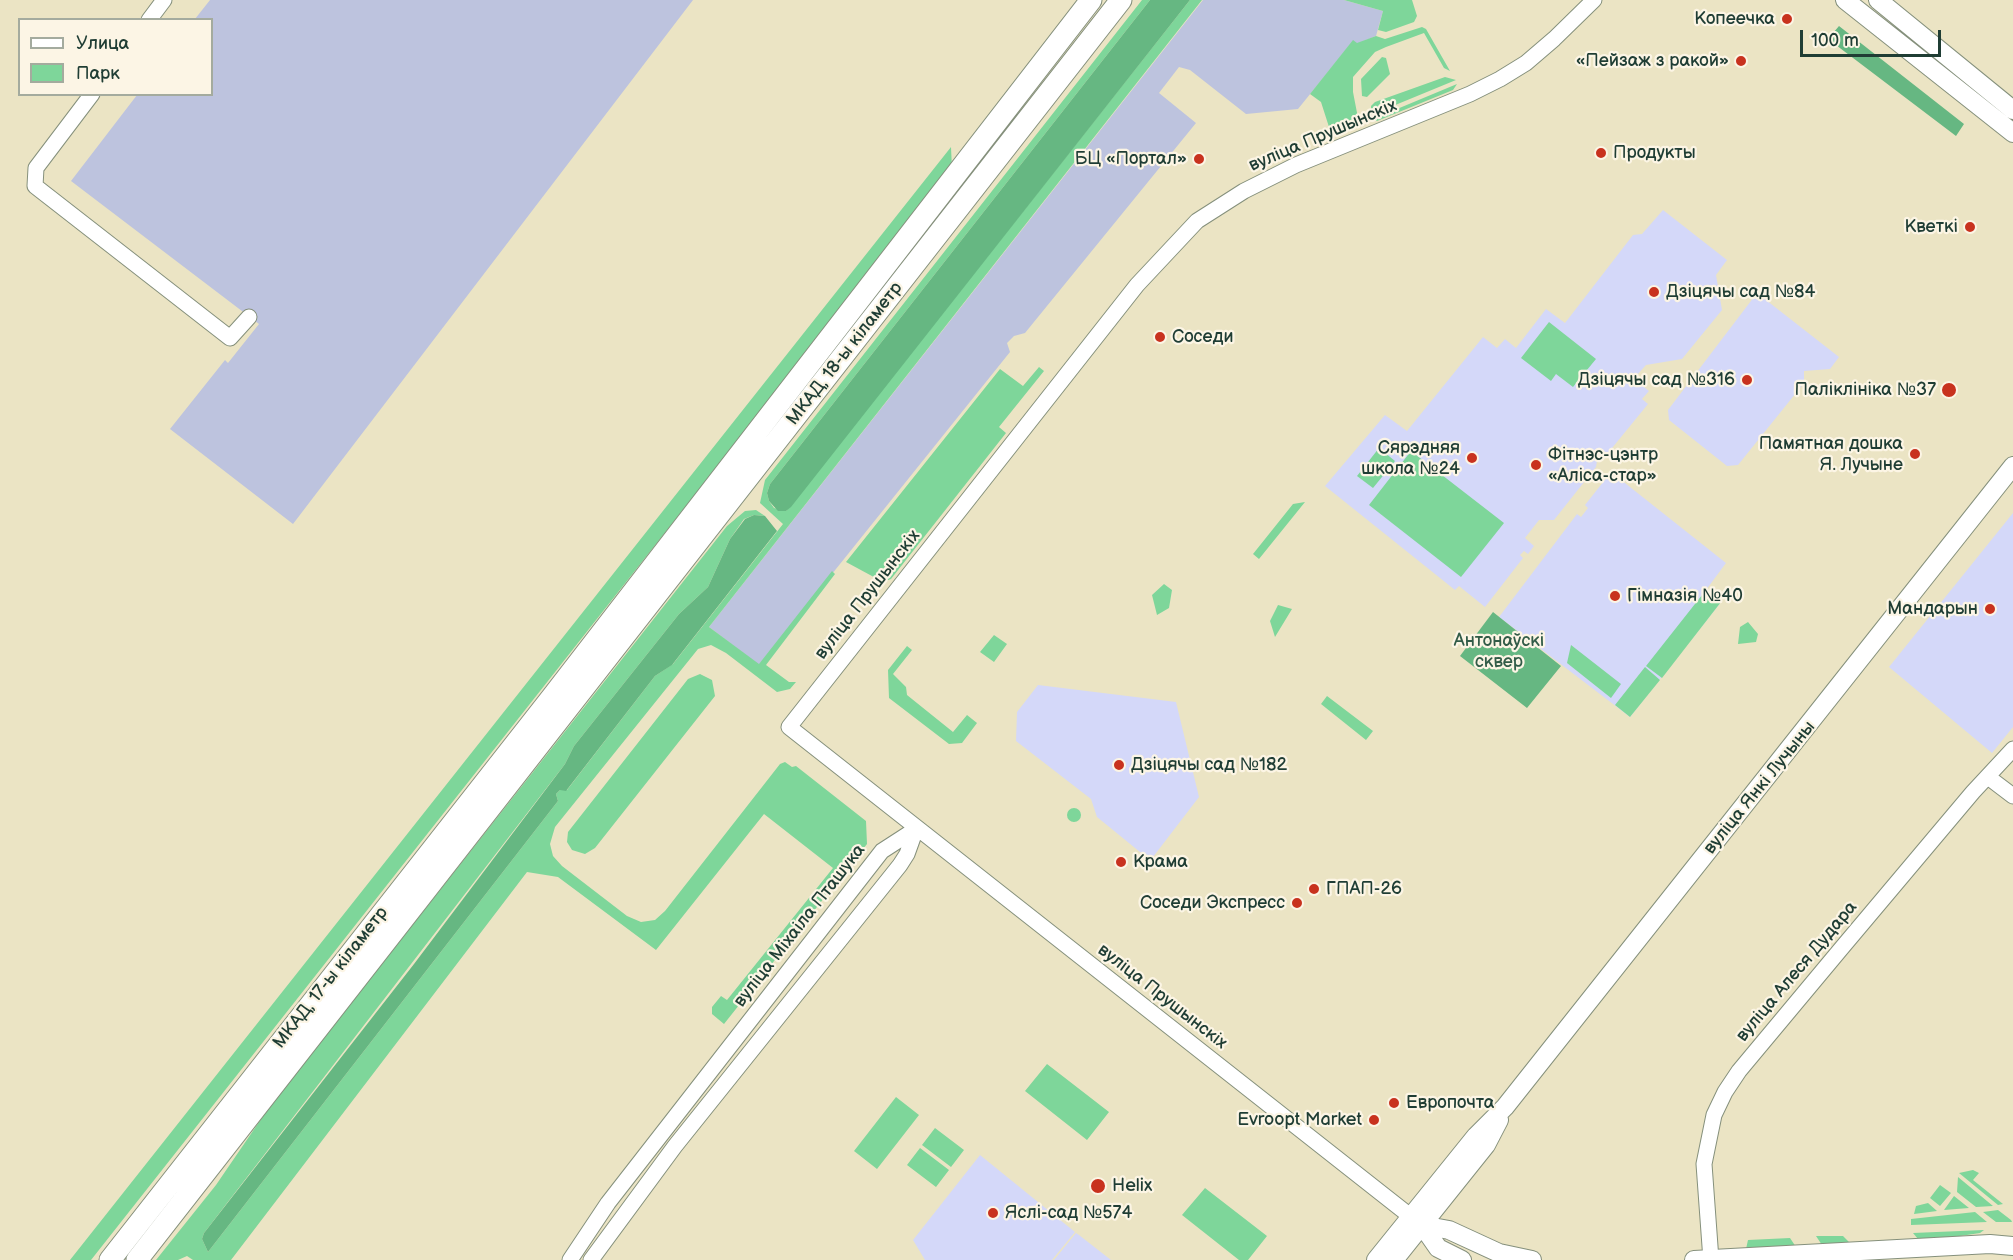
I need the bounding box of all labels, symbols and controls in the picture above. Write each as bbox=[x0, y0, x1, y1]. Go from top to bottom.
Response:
place label: Копеечка bbox=[1694, 8, 1775, 30]
marker: Копеечка bbox=[1780, 12, 1794, 26]
legend bbox=[18, 18, 213, 96]
scale bar bbox=[1803, 18, 1944, 56]
text: 100 m bbox=[1811, 30, 1859, 51]
text: Улица bbox=[76, 33, 129, 54]
place label: «Пейзаж з ракой» bbox=[1576, 50, 1729, 72]
marker: «Пейзаж з ракой» bbox=[1734, 54, 1748, 68]
text: Парк bbox=[76, 63, 120, 84]
street label: вуліца Прушынскіх bbox=[1246, 95, 1400, 177]
place label: Продукты bbox=[1613, 142, 1696, 164]
marker: Продукты bbox=[1594, 146, 1608, 160]
place label: БЦ «Портал» bbox=[1075, 148, 1187, 170]
marker: БЦ «Портал» bbox=[1192, 152, 1206, 166]
place label: Кветкі bbox=[1905, 216, 1958, 238]
marker: Кветкі bbox=[1963, 220, 1977, 234]
street label: МКАД, 18-ы кіламетр bbox=[782, 278, 908, 430]
place label: Дзіцячы сад №84 bbox=[1666, 281, 1816, 303]
marker: Дзіцячы сад №84 bbox=[1647, 285, 1661, 299]
place label: Соседи bbox=[1172, 326, 1233, 348]
marker: Соседи bbox=[1153, 330, 1167, 344]
place label: Дзіцячы сад №316 bbox=[1578, 369, 1735, 391]
marker: Дзіцячы сад №316 bbox=[1740, 373, 1754, 387]
place label: Паліклініка №37 bbox=[1794, 379, 1936, 401]
marker: Паліклініка №37 bbox=[1940, 381, 1958, 399]
place label: Памятная дошка Я. Лучыне bbox=[1759, 433, 1903, 476]
place label: Сярэдняя школа №24 bbox=[1361, 437, 1460, 480]
place label: Фітнэс-цэнтр «Аліса-стар» bbox=[1548, 444, 1658, 486]
marker: Памятная дошка Я. Лучыне bbox=[1908, 447, 1922, 461]
marker: Сярэдняя школа №24 bbox=[1465, 451, 1479, 465]
marker: Фітнэс-цэнтр «Аліса-стар» bbox=[1529, 458, 1543, 472]
street label: вуліца Прушынскіх bbox=[811, 526, 925, 664]
place label: Гімназія №40 bbox=[1627, 585, 1743, 607]
marker: Гімназія №40 bbox=[1608, 589, 1622, 603]
place label: Мандарын bbox=[1887, 598, 1978, 620]
marker: Мандарын bbox=[1983, 602, 1997, 616]
park label: Антонаўскі сквер bbox=[1454, 630, 1544, 672]
street label: вуліца Янкі Лучыны bbox=[1700, 717, 1820, 859]
place label: Дзіцячы сад №182 bbox=[1131, 754, 1287, 776]
marker: Дзіцячы сад №182 bbox=[1112, 758, 1126, 772]
street label: вуліца Міхаіла Пташука bbox=[730, 840, 870, 1012]
place label: Крама bbox=[1133, 851, 1188, 873]
marker: Крама bbox=[1114, 855, 1128, 869]
place label: ГПАП-26 bbox=[1326, 878, 1402, 900]
marker: ГПАП-26 bbox=[1307, 882, 1321, 896]
place label: Соседи Экспресс bbox=[1140, 892, 1285, 914]
marker: Соседи Экспресс bbox=[1290, 896, 1304, 910]
street label: вуліца Алеся Дудара bbox=[1732, 897, 1862, 1047]
street label: МКАД, 17-ы кіламетр bbox=[269, 903, 393, 1053]
street label: вуліца Прушынскіх bbox=[1093, 940, 1231, 1054]
place label: Европочта bbox=[1406, 1092, 1494, 1114]
marker: Европочта bbox=[1387, 1096, 1401, 1110]
place label: Evroopt Market bbox=[1237, 1109, 1362, 1131]
marker: Evroopt Market bbox=[1367, 1113, 1381, 1127]
place label: Helix bbox=[1112, 1175, 1152, 1197]
marker: Helix bbox=[1089, 1177, 1107, 1195]
place label: Яслі-сад №574 bbox=[1005, 1202, 1132, 1224]
marker: Яслі-сад №574 bbox=[986, 1206, 1000, 1220]

